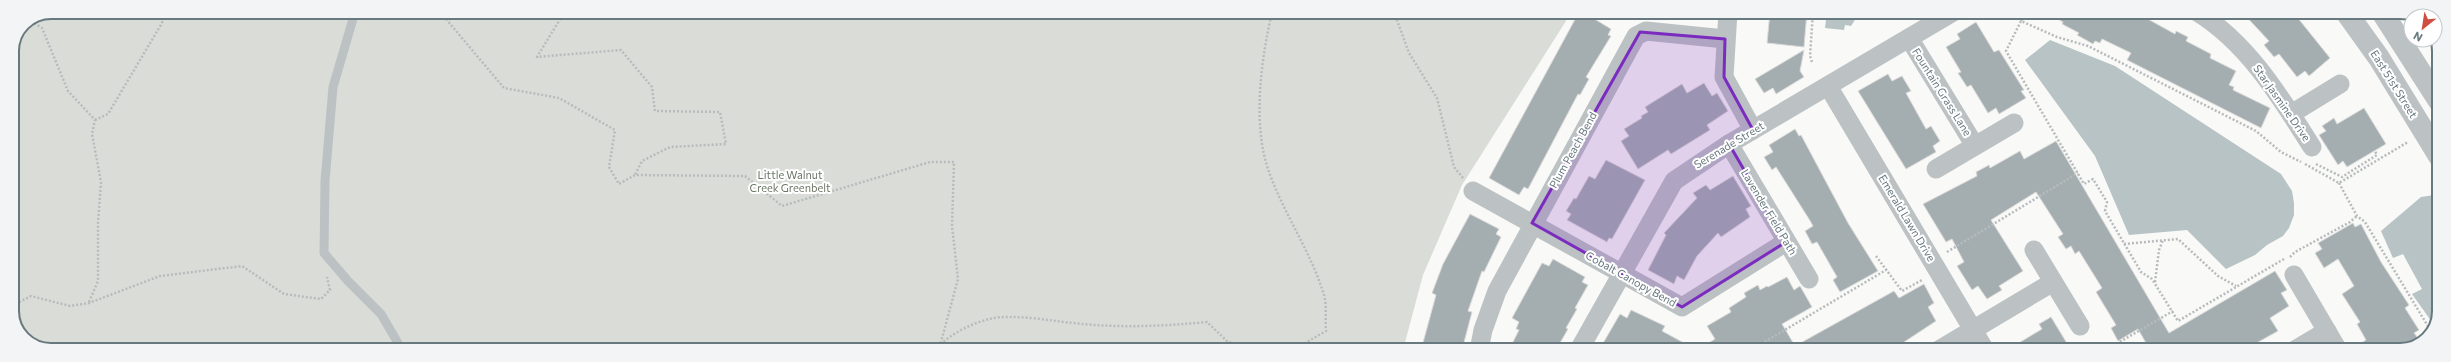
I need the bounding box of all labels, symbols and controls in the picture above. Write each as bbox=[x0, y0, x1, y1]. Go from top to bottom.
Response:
north arrow bbox=[2403, 8, 2443, 48]
text: N bbox=[2411, 29, 2425, 45]
street label: Fountain Grass Lane bbox=[1910, 45, 1975, 138]
street label: East 51st Street bbox=[2368, 47, 2421, 120]
street label: Star Jasmine Drive bbox=[2250, 62, 2314, 144]
street label: Plum Peach Bend bbox=[1546, 109, 1599, 190]
street label: Serenade Street bbox=[1691, 118, 1767, 171]
street label: Lavender Field Path bbox=[1739, 166, 1800, 257]
park label: Little Walnut Creek Greenbelt bbox=[749, 168, 831, 194]
street label: Emerald Lawn Drive bbox=[1876, 172, 1939, 264]
street label: Cobalt Canopy Bend bbox=[1584, 248, 1679, 309]

